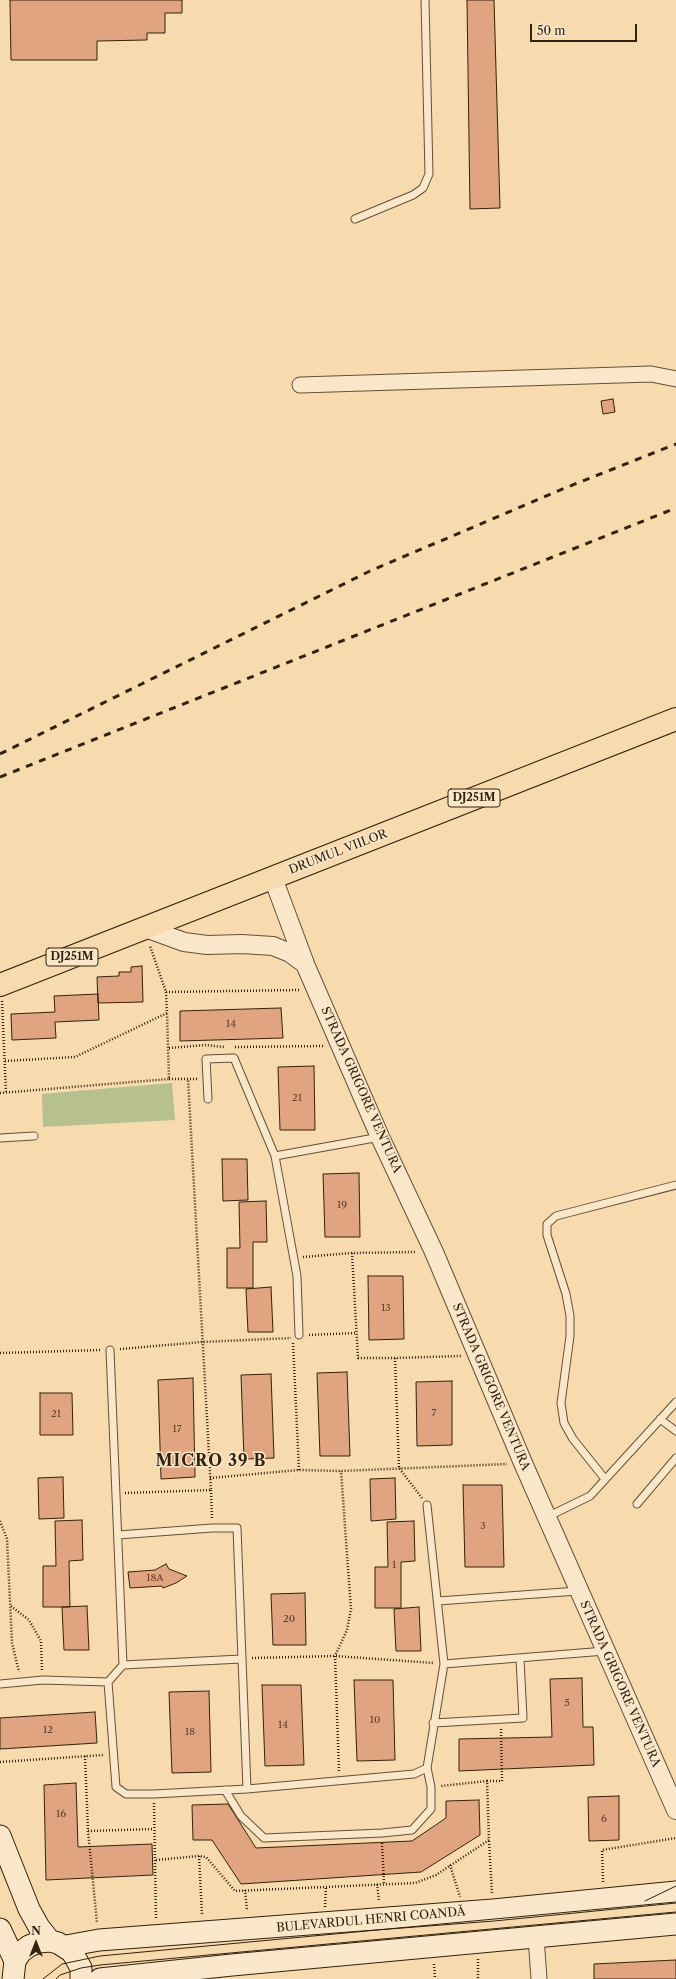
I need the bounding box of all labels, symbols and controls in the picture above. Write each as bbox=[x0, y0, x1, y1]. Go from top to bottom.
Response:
scale bar bbox=[532, 16, 639, 42]
text: 50 m bbox=[537, 23, 566, 38]
road number: DJ251M bbox=[448, 789, 500, 807]
street label: DRUMUL VIILOR bbox=[287, 827, 389, 877]
road number: DJ251M bbox=[46, 948, 98, 966]
street label: STRADA GRIGORE VENTURA bbox=[318, 1005, 404, 1175]
house number: 14 bbox=[226, 1018, 236, 1030]
house number: 21 bbox=[292, 1092, 302, 1104]
house number: 19 bbox=[337, 1199, 347, 1211]
street label: STRADA GRIGORE VENTURA bbox=[449, 1301, 533, 1473]
house number: 13 bbox=[381, 1302, 391, 1314]
house number: 7 bbox=[432, 1407, 436, 1419]
house number: 21 bbox=[51, 1408, 61, 1420]
house number: 17 bbox=[172, 1423, 182, 1435]
district label: MICRO 39 B bbox=[156, 1451, 266, 1471]
house number: 3 bbox=[480, 1520, 486, 1532]
house number: 1 bbox=[392, 1559, 396, 1571]
house number: 18A bbox=[146, 1572, 164, 1584]
street label: STRADA GRIGORE VENTURA bbox=[577, 1599, 663, 1769]
house number: 20 bbox=[283, 1613, 295, 1625]
house number: 5 bbox=[564, 1697, 570, 1709]
house number: 10 bbox=[370, 1714, 380, 1726]
house number: 14 bbox=[278, 1719, 288, 1731]
house number: 12 bbox=[43, 1724, 53, 1736]
house number: 18 bbox=[185, 1726, 195, 1738]
house number: 16 bbox=[56, 1808, 66, 1820]
house number: 6 bbox=[601, 1813, 607, 1825]
street label: BULEVARDUL HENRI COANDĂ bbox=[276, 1905, 466, 1935]
north arrow bbox=[16, 1923, 56, 1963]
text: N bbox=[31, 1924, 41, 1938]

